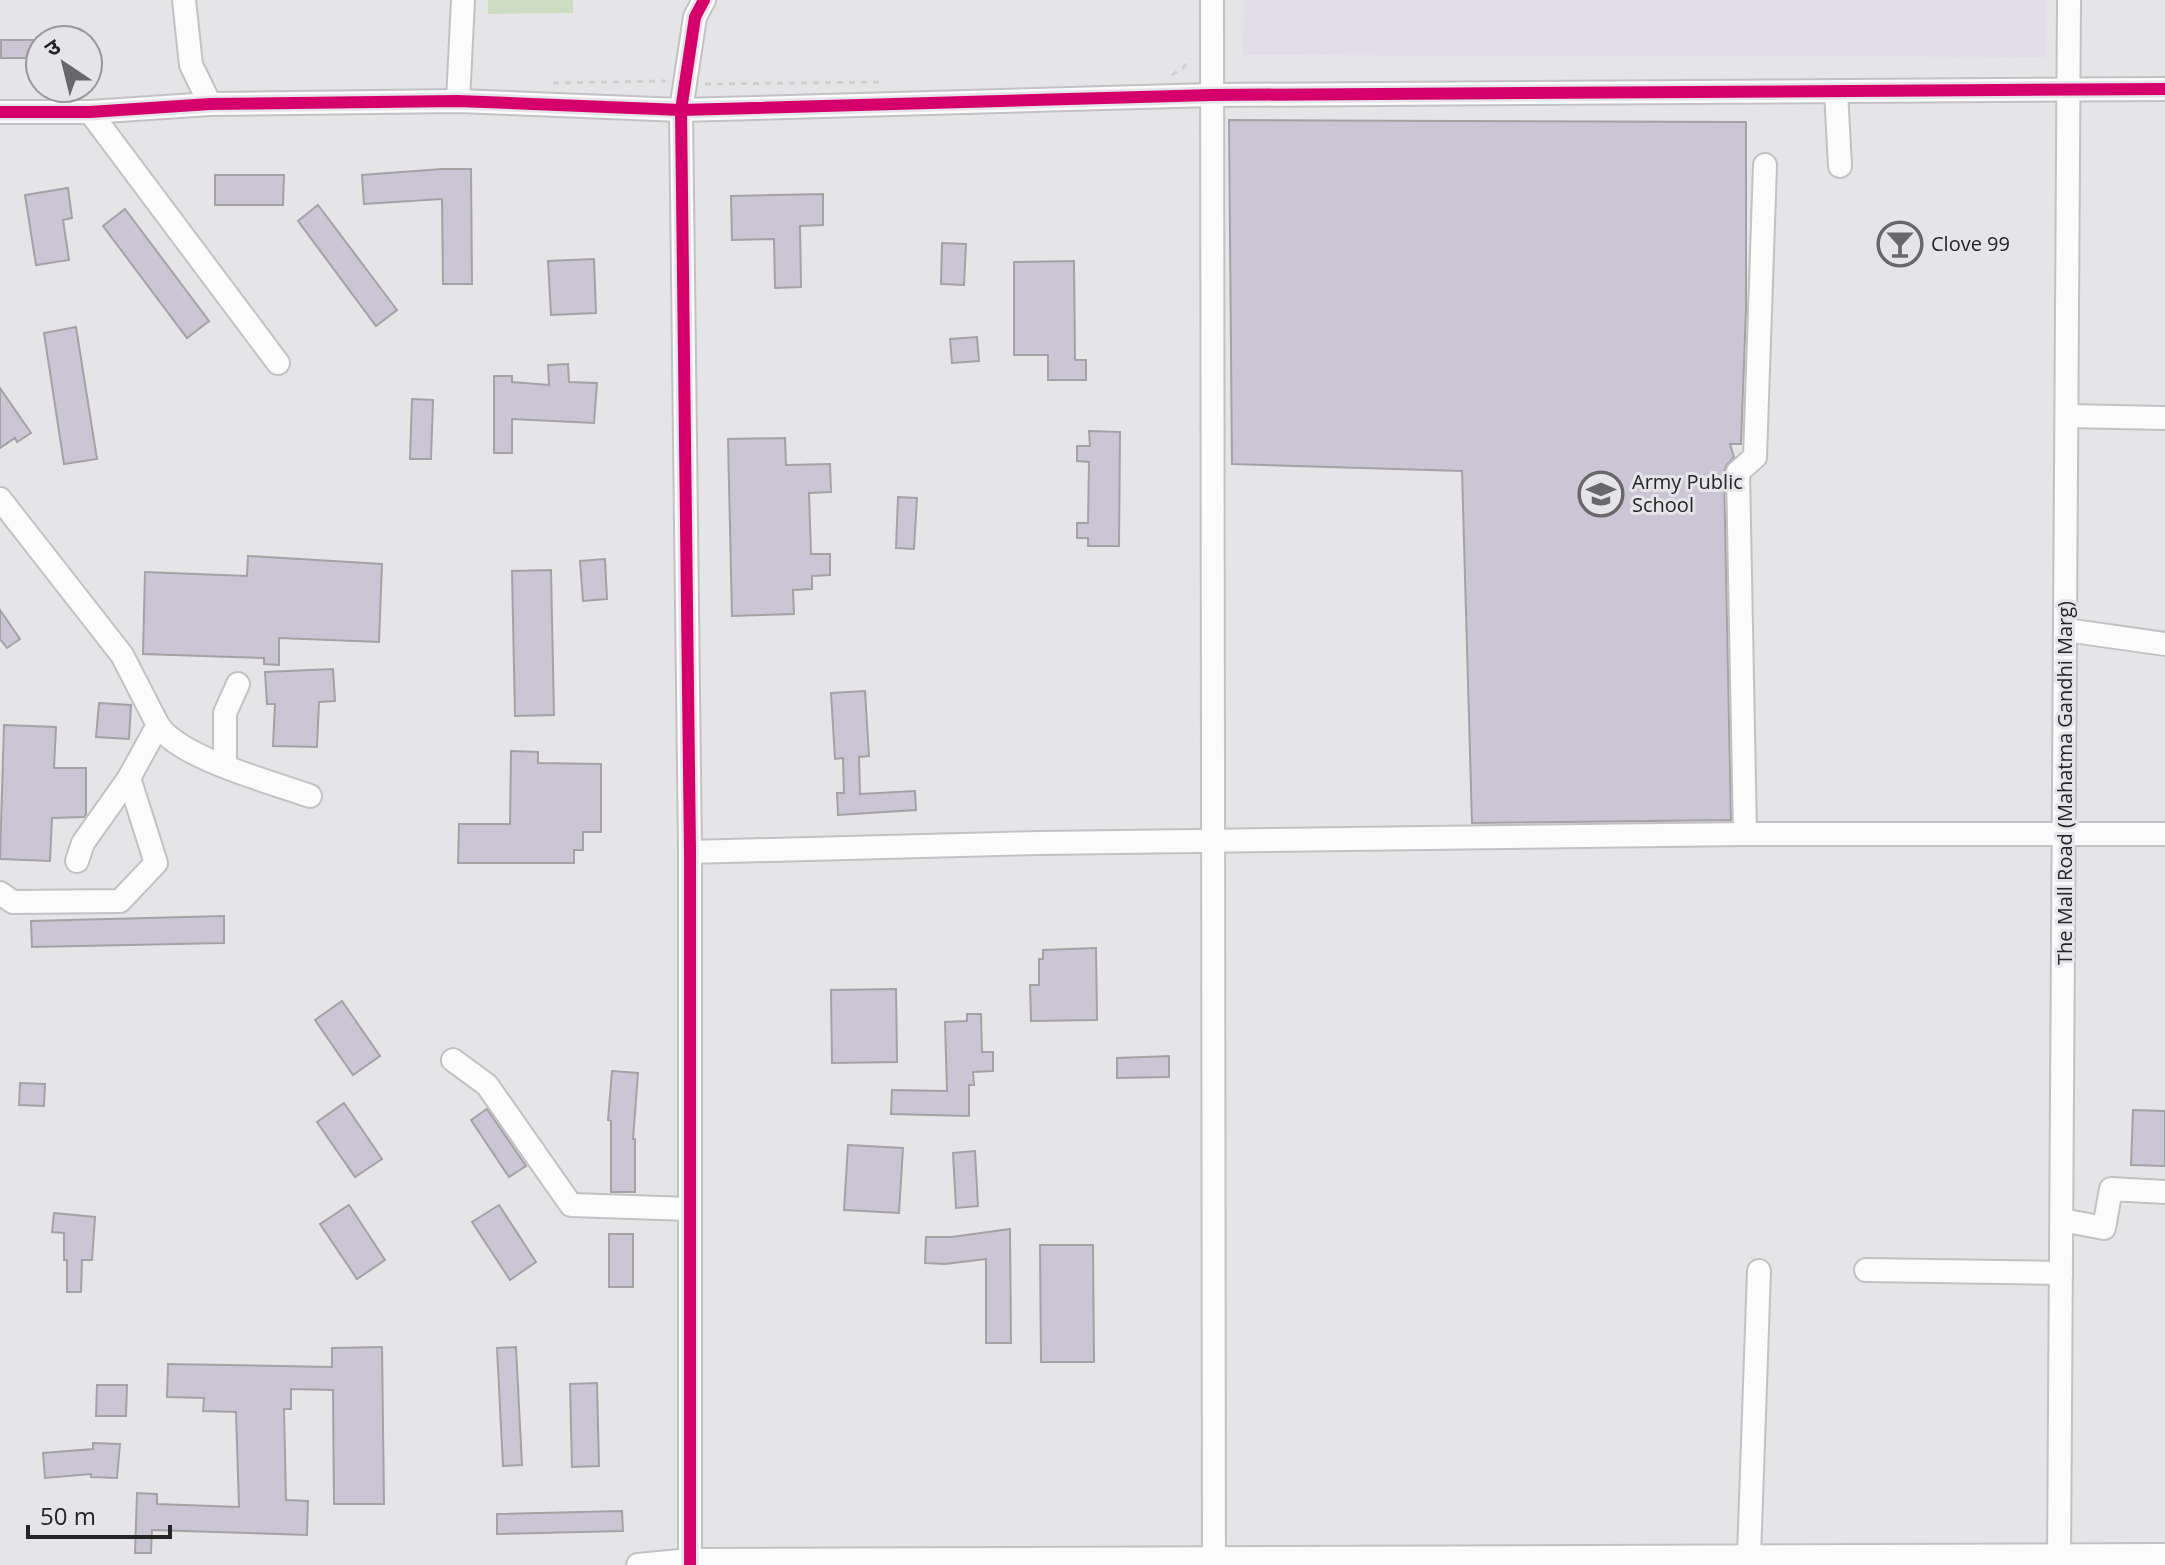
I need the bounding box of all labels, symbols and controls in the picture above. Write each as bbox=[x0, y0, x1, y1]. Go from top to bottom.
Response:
north arrow bbox=[24, 24, 104, 104]
text: उ bbox=[38, 30, 67, 63]
bar icon: Clove 99 bbox=[1876, 220, 1924, 268]
place label: Clove 99 bbox=[1931, 230, 2010, 257]
place label: Army Public School bbox=[1632, 468, 1743, 518]
school or university icon: Army Public School bbox=[1577, 470, 1625, 518]
street label: The Mall Road (Mahatma Gandhi Marg) bbox=[2051, 601, 2078, 965]
scale bar bbox=[28, 1489, 170, 1539]
text: 50 m bbox=[40, 1499, 96, 1532]

